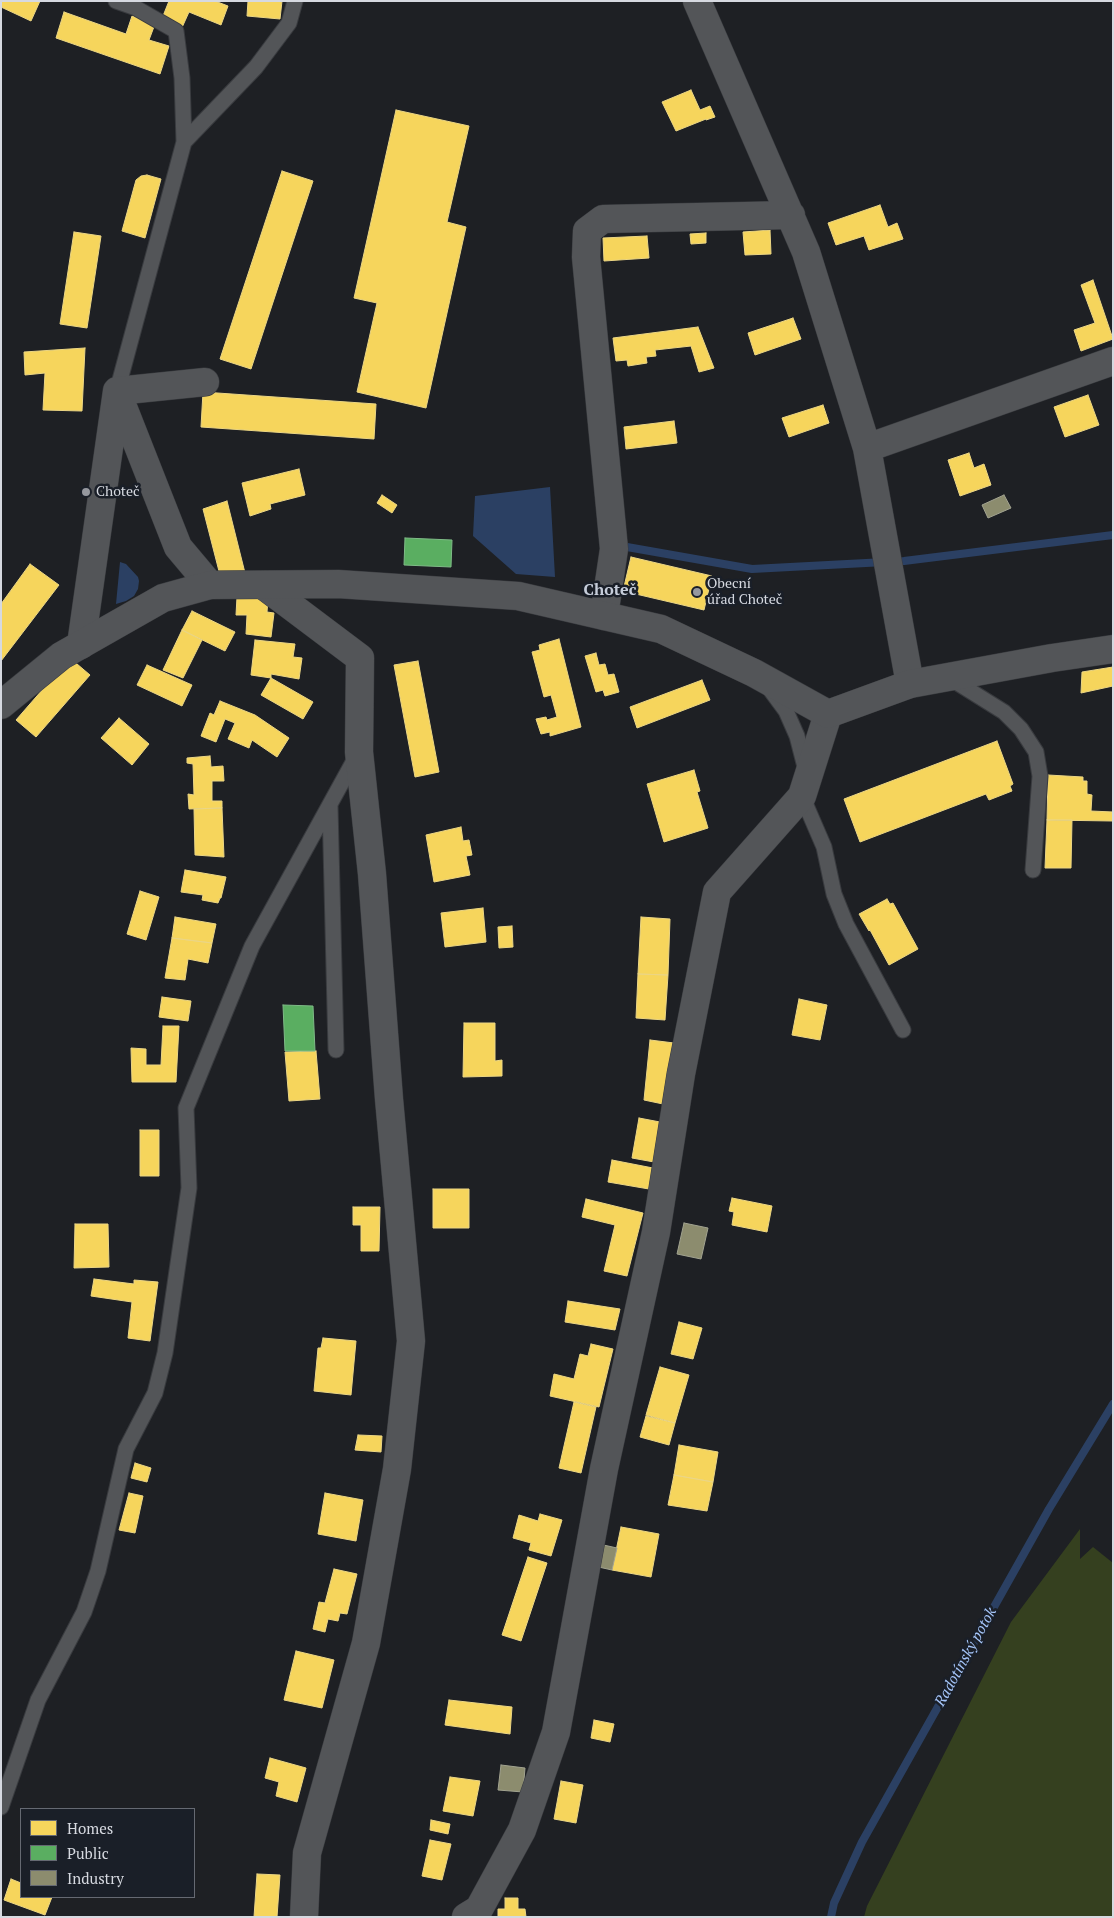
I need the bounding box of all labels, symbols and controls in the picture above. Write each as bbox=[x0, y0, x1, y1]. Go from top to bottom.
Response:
place label: Choteč bbox=[96, 484, 140, 500]
marker: Choteč bbox=[80, 486, 92, 498]
place label: Obecní úřad Choteč bbox=[707, 576, 782, 608]
district label: Choteč bbox=[584, 580, 636, 600]
marker: Obecní úřad Choteč bbox=[691, 586, 703, 598]
water label: Radotínský potok bbox=[931, 1605, 1001, 1709]
legend bbox=[20, 1808, 195, 1898]
text: Homes bbox=[67, 1818, 113, 1838]
text: Public bbox=[67, 1843, 109, 1863]
text: Industry bbox=[67, 1868, 124, 1888]

